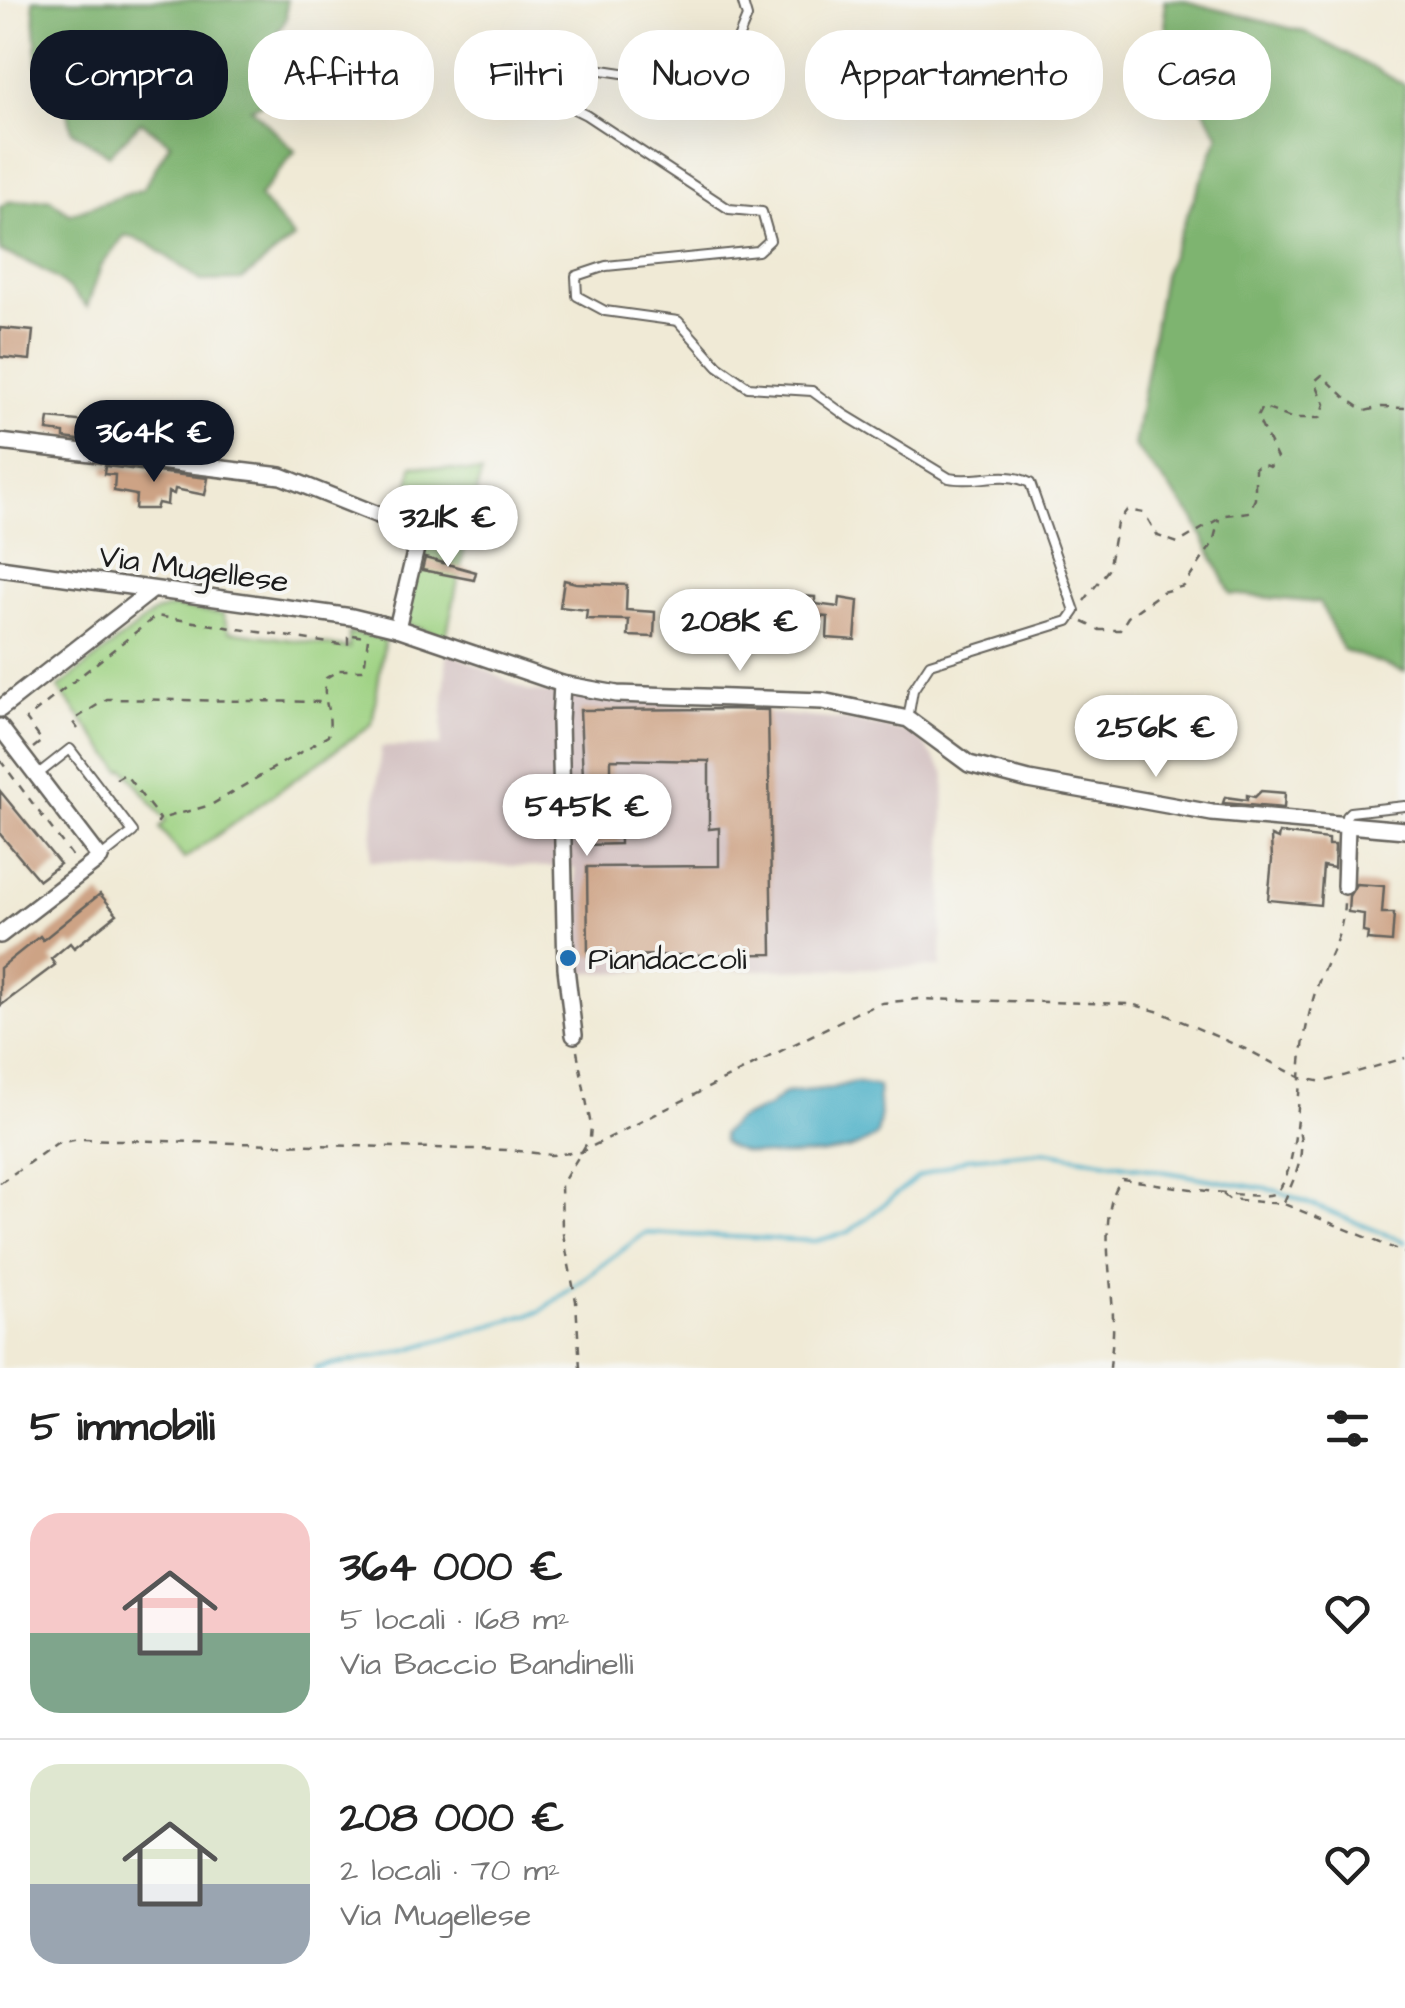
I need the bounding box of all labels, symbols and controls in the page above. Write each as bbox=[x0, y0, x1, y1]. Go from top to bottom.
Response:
chip: Compra bbox=[30, 30, 228, 120]
chip: Affitta bbox=[248, 30, 434, 120]
chip: Filtri bbox=[454, 30, 598, 120]
chip: Nuovo bbox=[618, 30, 785, 120]
chip: Appartamento bbox=[805, 30, 1103, 120]
chip: Casa bbox=[1123, 30, 1271, 120]
pin: 364K € bbox=[73, 400, 235, 485]
text: 364K € bbox=[96, 410, 212, 455]
pin: 321K € bbox=[367, 485, 529, 570]
text: 321K € bbox=[400, 495, 496, 540]
street label: Via Mugellese bbox=[96, 534, 292, 605]
pin: 208K € bbox=[659, 589, 821, 674]
text: 208K € bbox=[682, 599, 798, 644]
pin: 256K € bbox=[1075, 695, 1237, 780]
text: 256K € bbox=[1097, 705, 1215, 750]
pin: 545K € bbox=[506, 774, 668, 859]
text: 545K € bbox=[525, 784, 649, 829]
place label: Piandaccoli bbox=[588, 937, 747, 982]
marker: Piandaccoli bbox=[557, 947, 579, 969]
text: 5 immobili bbox=[30, 1399, 215, 1457]
icon: filters bbox=[1320, 1401, 1375, 1456]
text: 364 000 € bbox=[340, 1539, 563, 1597]
icon: home bbox=[110, 1553, 230, 1673]
icon: heart bbox=[1320, 1586, 1375, 1641]
text: 5 locali · 168 m² bbox=[340, 1597, 570, 1642]
text: Via Baccio Bandinelli bbox=[340, 1642, 634, 1687]
text: 208 000 € bbox=[340, 1790, 564, 1848]
icon: home bbox=[110, 1804, 230, 1924]
icon: heart bbox=[1320, 1837, 1375, 1892]
text: 2 locali · 70 m² bbox=[340, 1848, 560, 1893]
text: Via Mugellese bbox=[340, 1893, 531, 1938]

